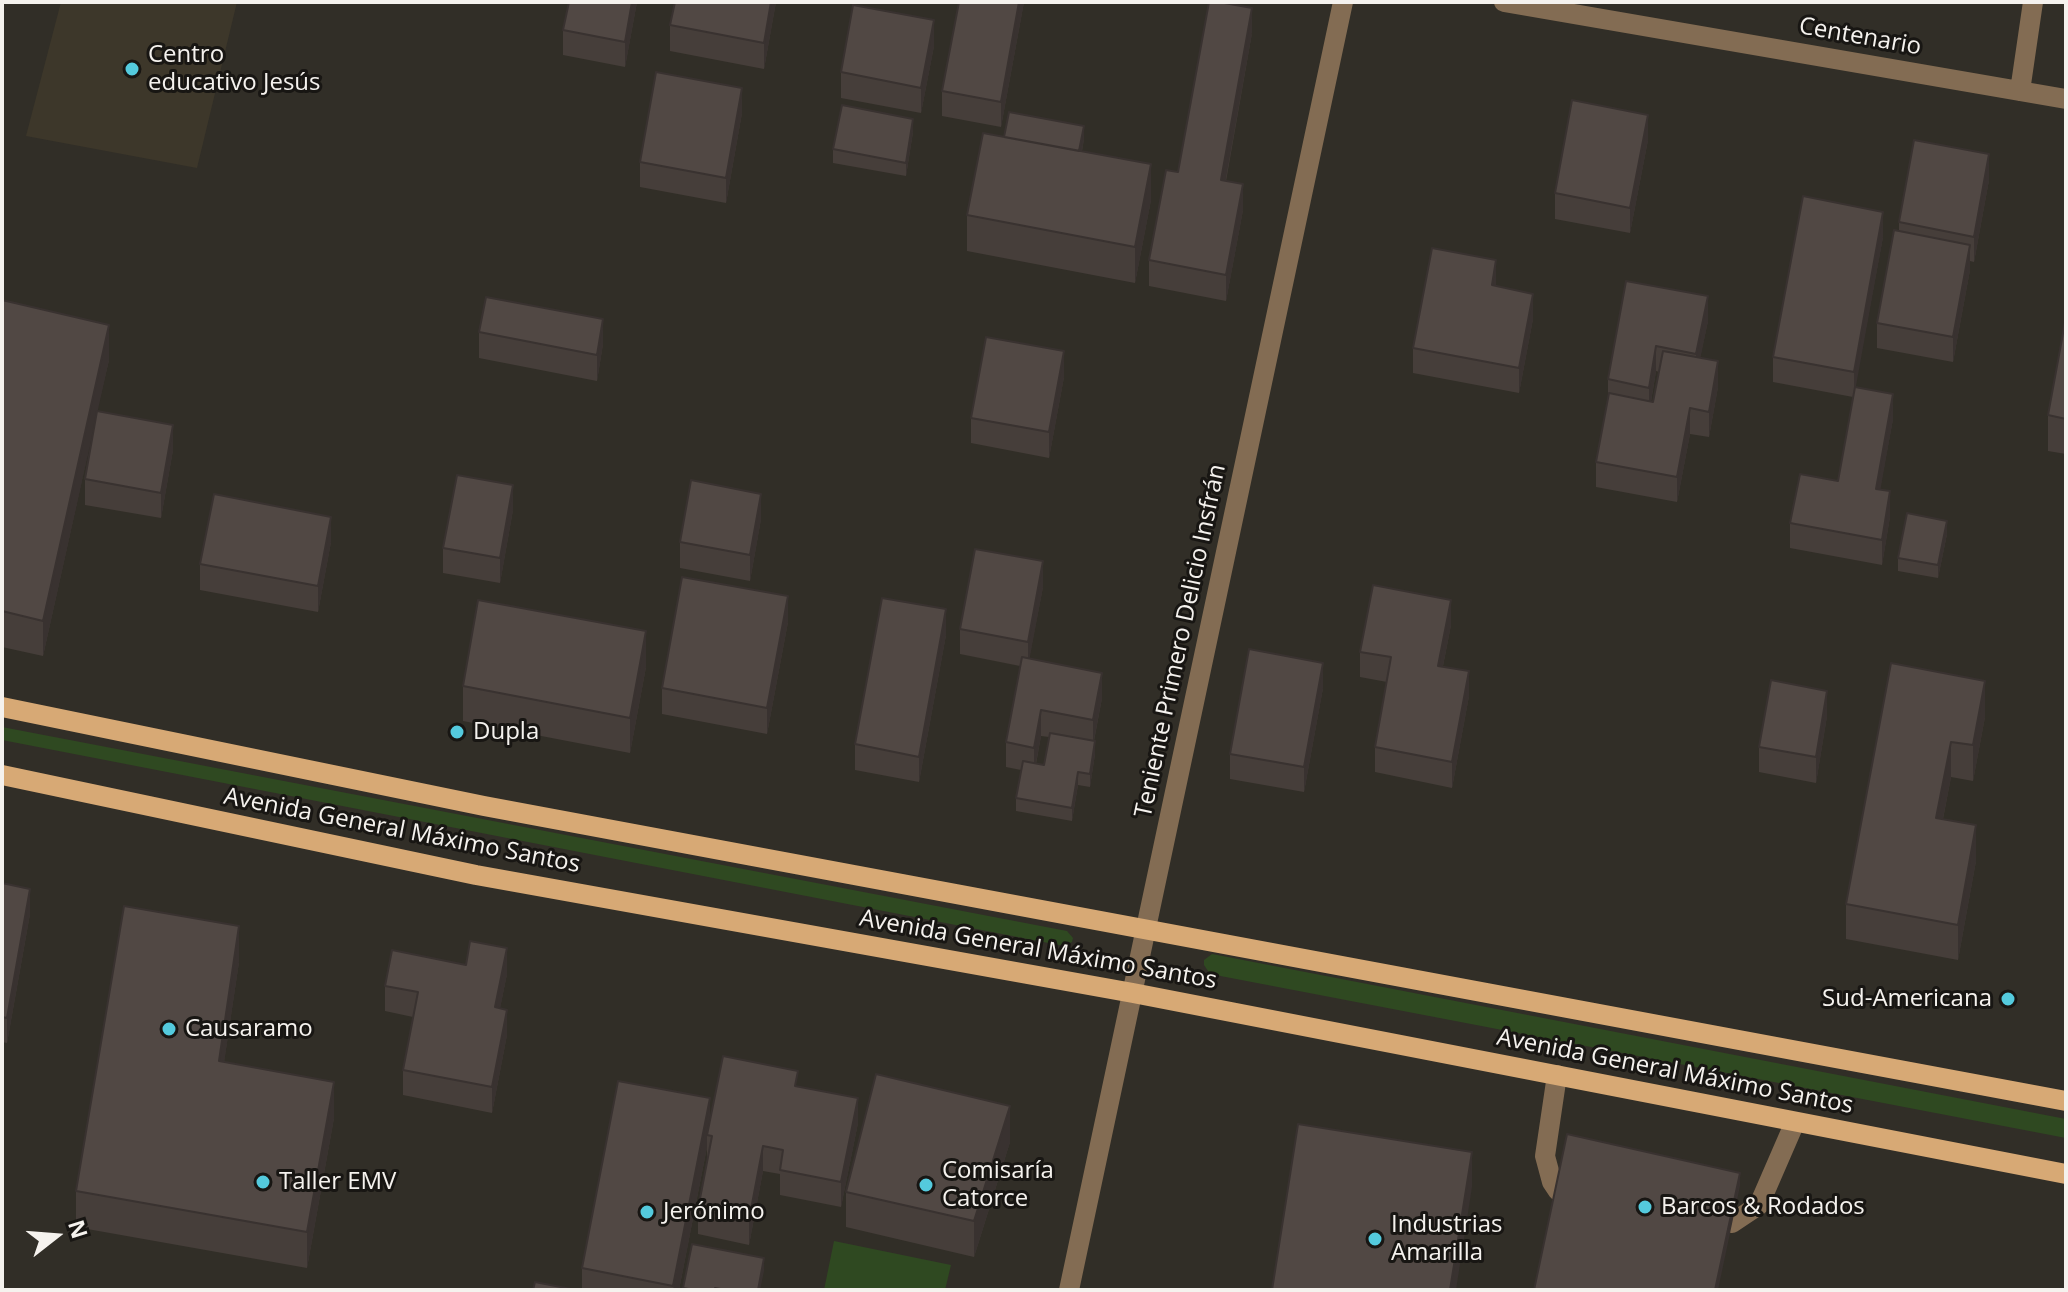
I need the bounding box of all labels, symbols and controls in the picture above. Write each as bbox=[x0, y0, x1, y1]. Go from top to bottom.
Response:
street label: Centenario bbox=[1797, 12, 1923, 62]
place label: Centro educativo Jesús bbox=[148, 41, 320, 97]
marker: Centro educativo Jesús bbox=[123, 60, 141, 78]
street label: Teniente Primero Delicio Insfrán bbox=[1129, 462, 1233, 820]
place label: Dupla bbox=[473, 718, 539, 746]
marker: Dupla bbox=[448, 723, 466, 741]
street label: Avenida General Máximo Santos bbox=[221, 782, 583, 880]
street label: Avenida General Máximo Santos bbox=[857, 904, 1219, 996]
place label: Sud-Americana bbox=[1822, 985, 1992, 1013]
marker: Sud-Americana bbox=[1999, 990, 2017, 1008]
place label: Causaramo bbox=[185, 1015, 313, 1043]
marker: Causaramo bbox=[160, 1020, 178, 1038]
street label: Avenida General Máximo Santos bbox=[1494, 1023, 1856, 1121]
place label: Comisaría Catorce bbox=[942, 1157, 1054, 1213]
place label: Taller EMV bbox=[279, 1168, 396, 1196]
marker: Taller EMV bbox=[254, 1173, 272, 1191]
marker: Comisaría Catorce bbox=[917, 1176, 935, 1194]
place label: Barcos & Rodados bbox=[1661, 1193, 1865, 1221]
north arrow bbox=[16, 1196, 96, 1276]
place label: Jerónimo bbox=[663, 1198, 765, 1226]
marker: Barcos & Rodados bbox=[1636, 1198, 1654, 1216]
marker: Jerónimo bbox=[638, 1203, 656, 1221]
place label: Industrias Amarilla bbox=[1391, 1211, 1502, 1267]
text: N bbox=[62, 1216, 96, 1242]
marker: Industrias Amarilla bbox=[1366, 1230, 1384, 1248]

